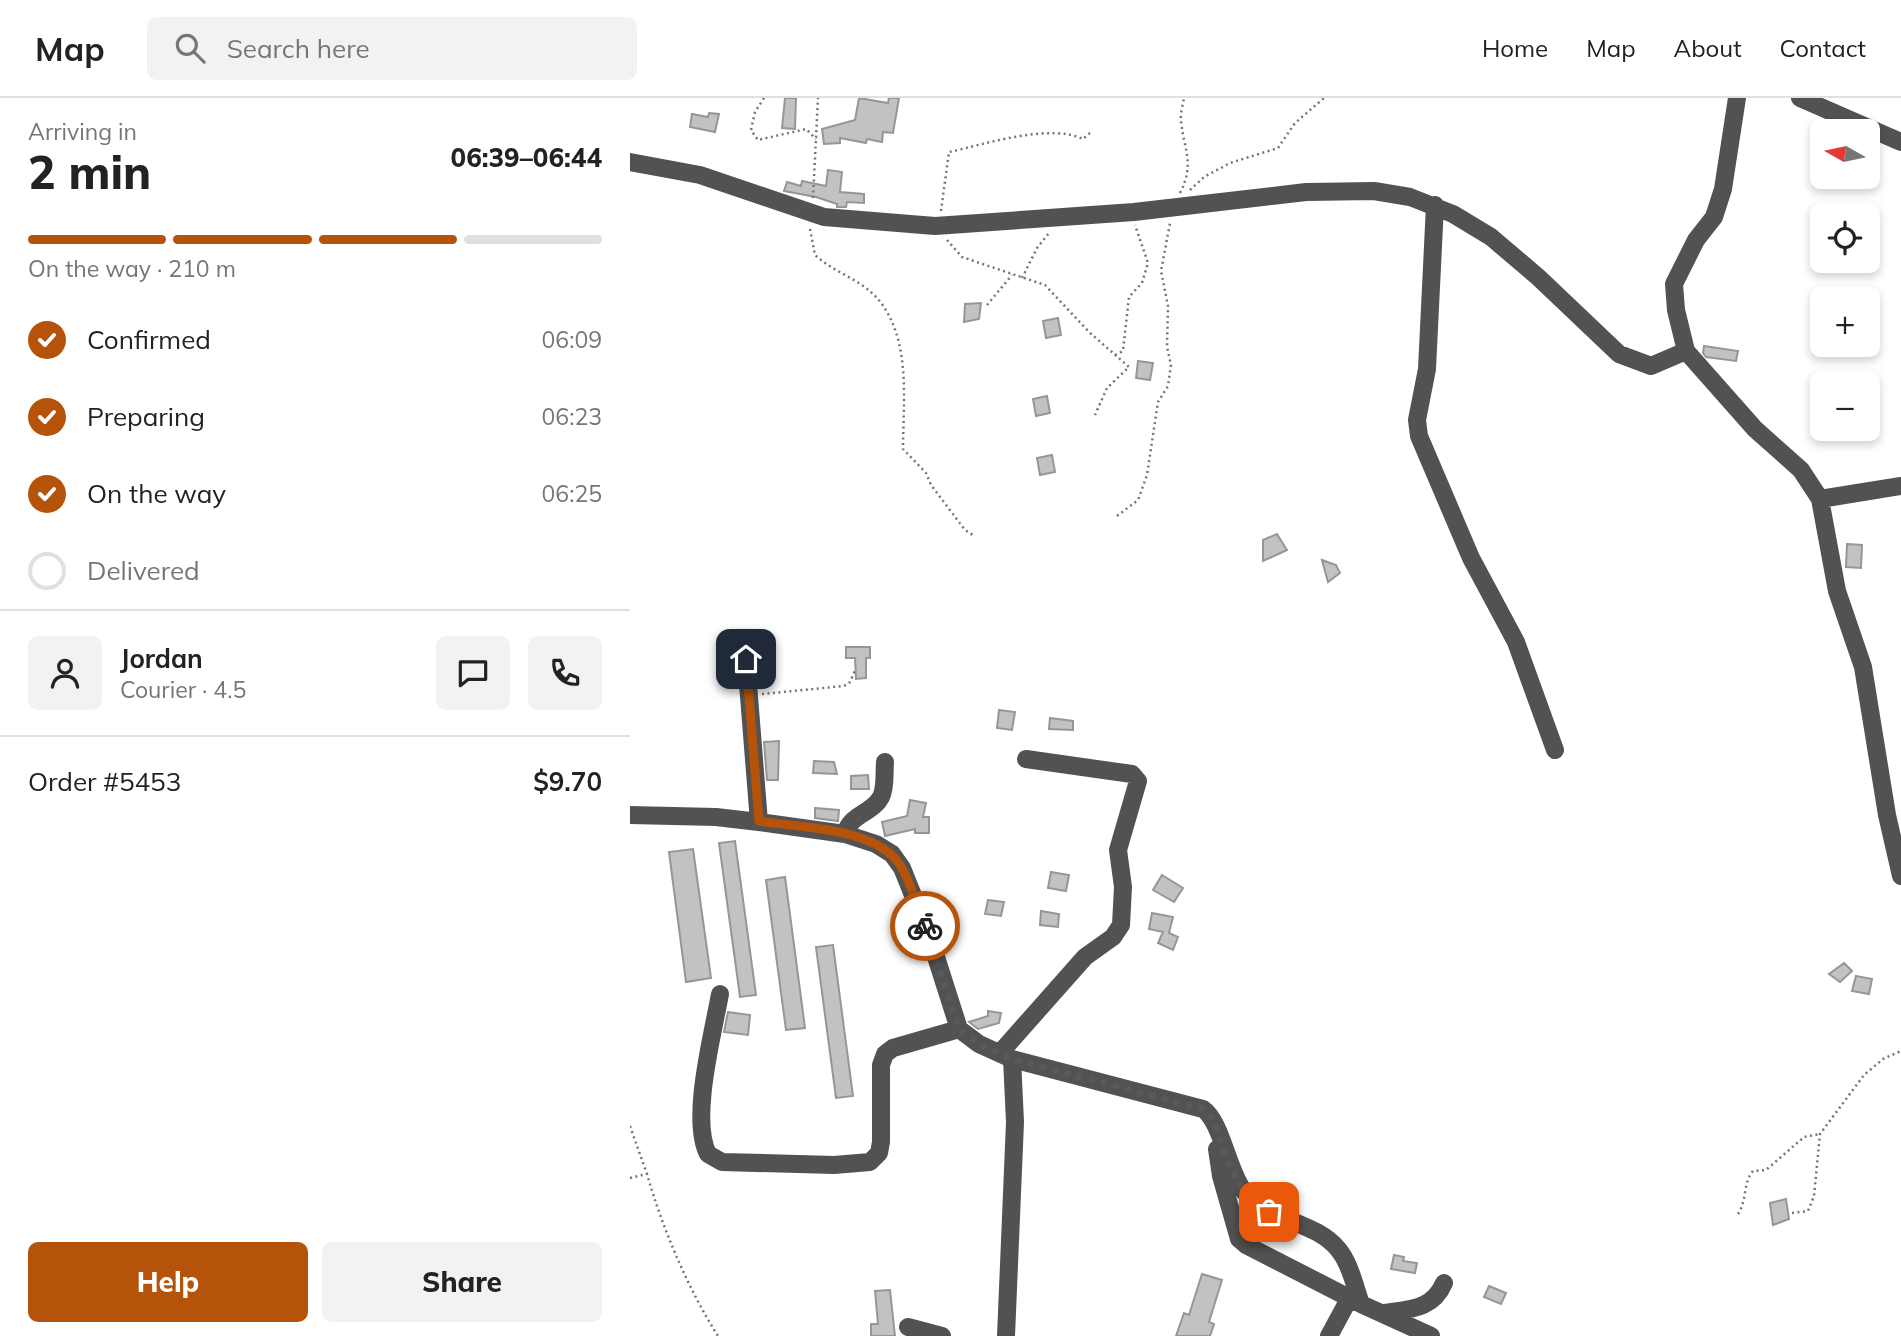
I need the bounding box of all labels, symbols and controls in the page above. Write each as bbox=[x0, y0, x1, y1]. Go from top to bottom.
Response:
search box bbox=[147, 17, 637, 80]
text: Map bbox=[35, 28, 105, 69]
icon: search bbox=[171, 29, 209, 67]
text: Search here bbox=[227, 32, 370, 65]
text: Home bbox=[1482, 33, 1548, 63]
text: Map bbox=[1586, 33, 1636, 63]
text: About bbox=[1674, 33, 1742, 63]
text: Contact bbox=[1780, 33, 1866, 63]
text: Arriving in bbox=[28, 117, 137, 146]
north arrow bbox=[1810, 119, 1880, 189]
map controls bbox=[1810, 119, 1880, 441]
text: 06:39–06:44 bbox=[451, 141, 602, 174]
text: 2 min bbox=[28, 143, 151, 201]
button: locate bbox=[1810, 203, 1880, 273]
text: On the way · 210 m bbox=[28, 254, 236, 283]
button: + bbox=[1810, 287, 1880, 357]
icon: check bbox=[28, 321, 66, 359]
text: Confirmed bbox=[87, 323, 211, 356]
text: 06:09 bbox=[542, 325, 602, 354]
button: − bbox=[1810, 371, 1880, 441]
icon: check bbox=[28, 398, 66, 436]
text: Preparing bbox=[87, 400, 205, 433]
text: 06:23 bbox=[542, 402, 602, 431]
icon: check bbox=[28, 475, 66, 513]
text: On the way bbox=[87, 477, 226, 510]
text: 06:25 bbox=[542, 479, 602, 508]
text: Delivered bbox=[87, 554, 200, 587]
pin bbox=[716, 629, 776, 689]
button: person bbox=[28, 636, 102, 710]
button: chat bbox=[436, 636, 510, 710]
button: phone bbox=[528, 636, 602, 710]
icon: home bbox=[727, 640, 765, 678]
text: Jordan bbox=[120, 642, 203, 675]
text: Courier · 4.5 bbox=[120, 675, 246, 704]
text: Order #5453 bbox=[28, 765, 181, 798]
text: $9.70 bbox=[533, 765, 602, 798]
courier bbox=[890, 891, 960, 961]
icon: bike bbox=[906, 907, 944, 945]
pin bbox=[1239, 1182, 1299, 1242]
icon: bag bbox=[1250, 1193, 1288, 1231]
button: Help bbox=[28, 1242, 308, 1322]
button: Share bbox=[322, 1242, 602, 1322]

